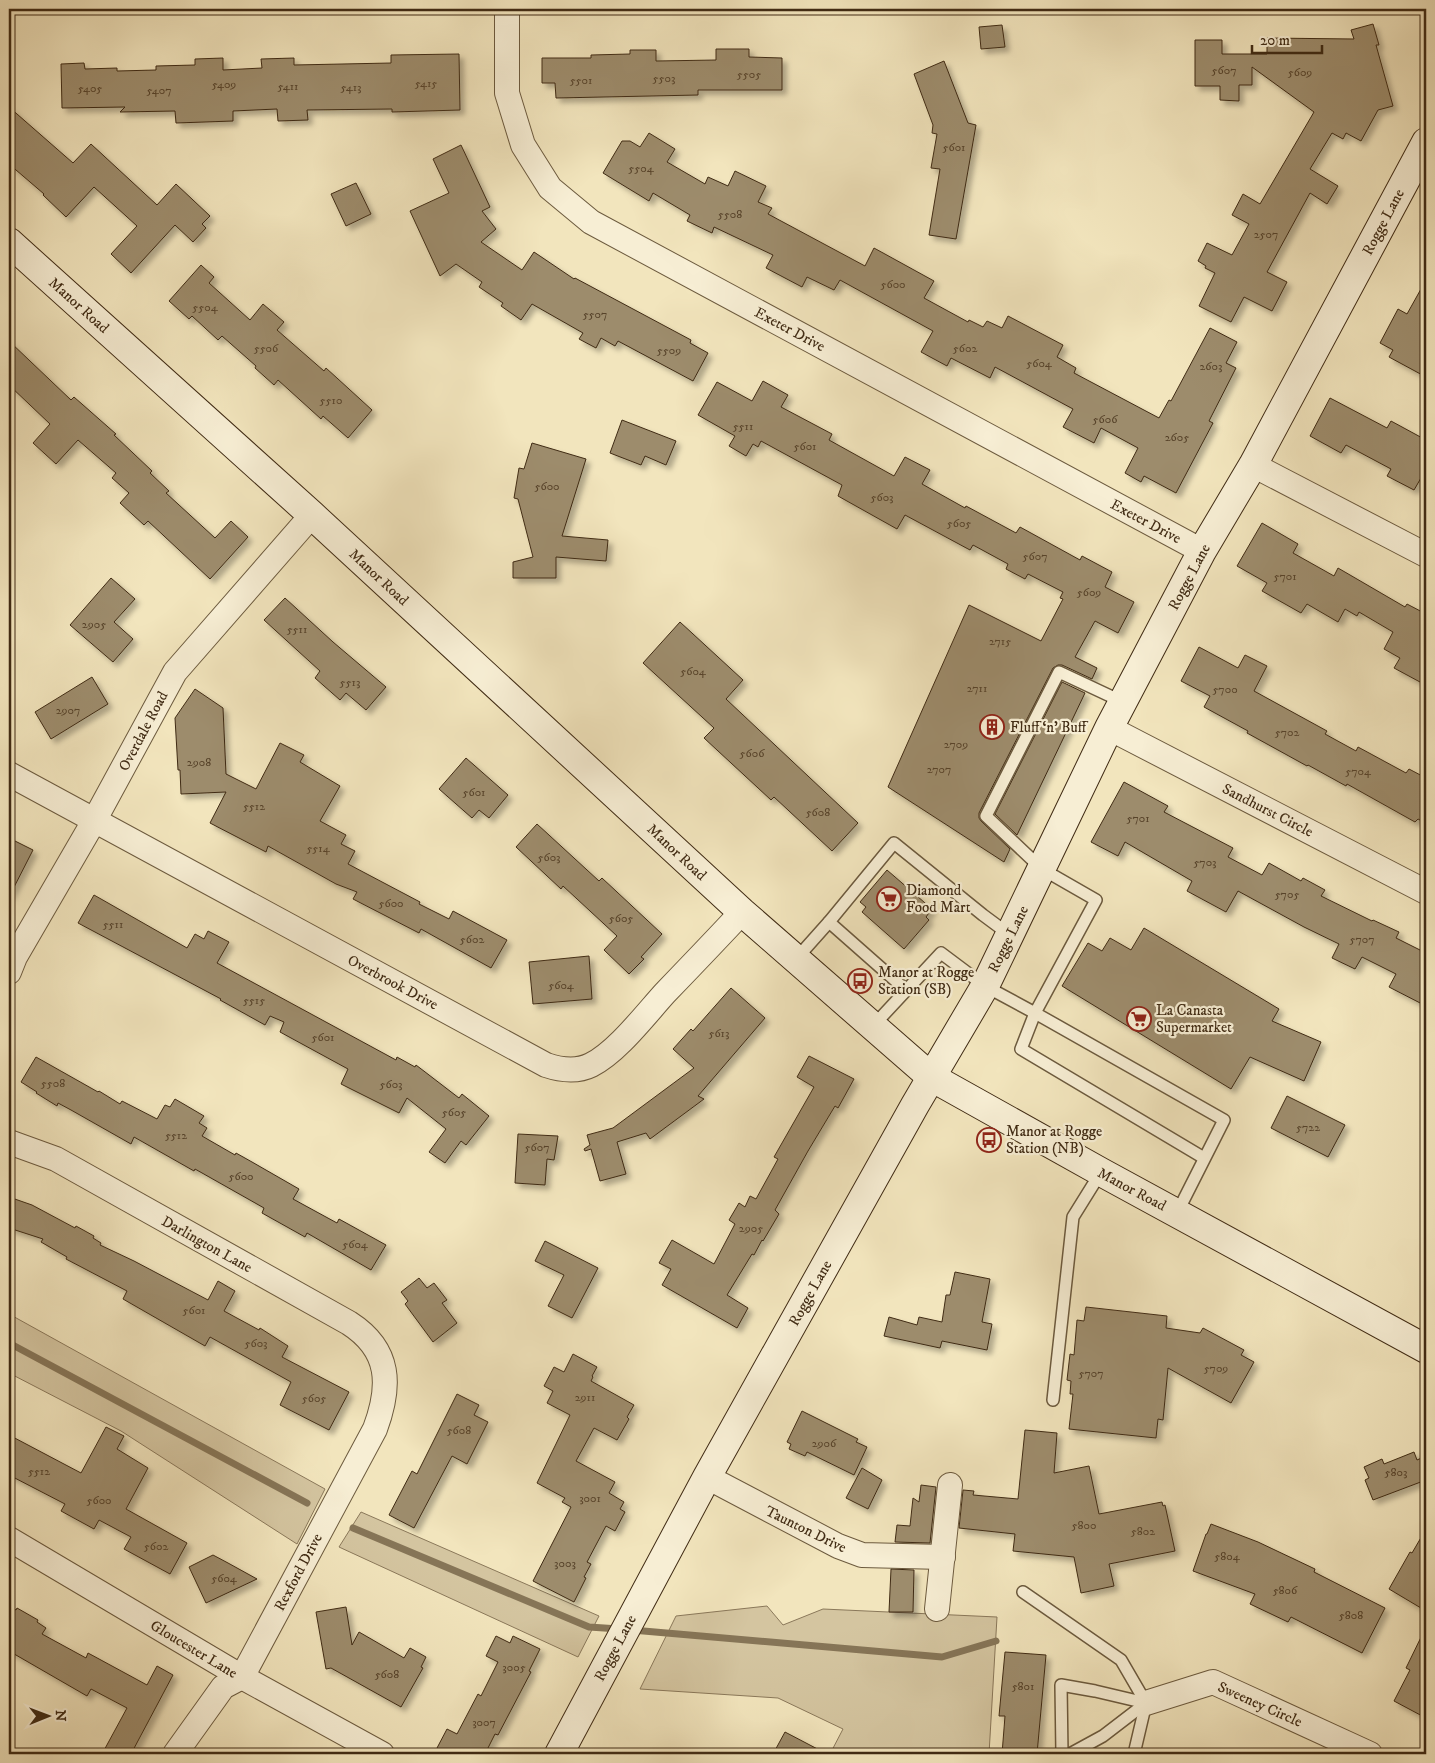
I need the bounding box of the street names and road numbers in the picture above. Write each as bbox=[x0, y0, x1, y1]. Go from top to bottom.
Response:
street label: Rogge Lane bbox=[1358, 186, 1409, 259]
street label: Manor Road bbox=[44, 273, 113, 338]
street label: Exeter Drive bbox=[751, 303, 828, 356]
street label: Exeter Drive bbox=[1107, 495, 1184, 548]
street label: Rogge Lane bbox=[1164, 541, 1215, 614]
street label: Manor Road bbox=[345, 545, 413, 610]
street label: Overdale Road bbox=[114, 688, 173, 774]
street label: Sandhurst Circle bbox=[1219, 779, 1316, 842]
street label: Manor Road bbox=[643, 820, 711, 885]
street label: Rogge Lane bbox=[984, 903, 1033, 976]
street label: Overbrook Drive bbox=[344, 951, 441, 1014]
street label: Manor Road bbox=[1094, 1163, 1170, 1216]
street label: Darlington Lane bbox=[158, 1212, 255, 1277]
street label: Rogge Lane bbox=[785, 1257, 836, 1330]
street label: Taunton Drive bbox=[762, 1502, 849, 1557]
street label: Rexford Drive bbox=[270, 1530, 327, 1614]
street label: Rogge Lane bbox=[590, 1612, 641, 1685]
street label: Gloucester Lane bbox=[147, 1616, 241, 1683]
street label: Sweeney Circle bbox=[1215, 1677, 1305, 1732]

